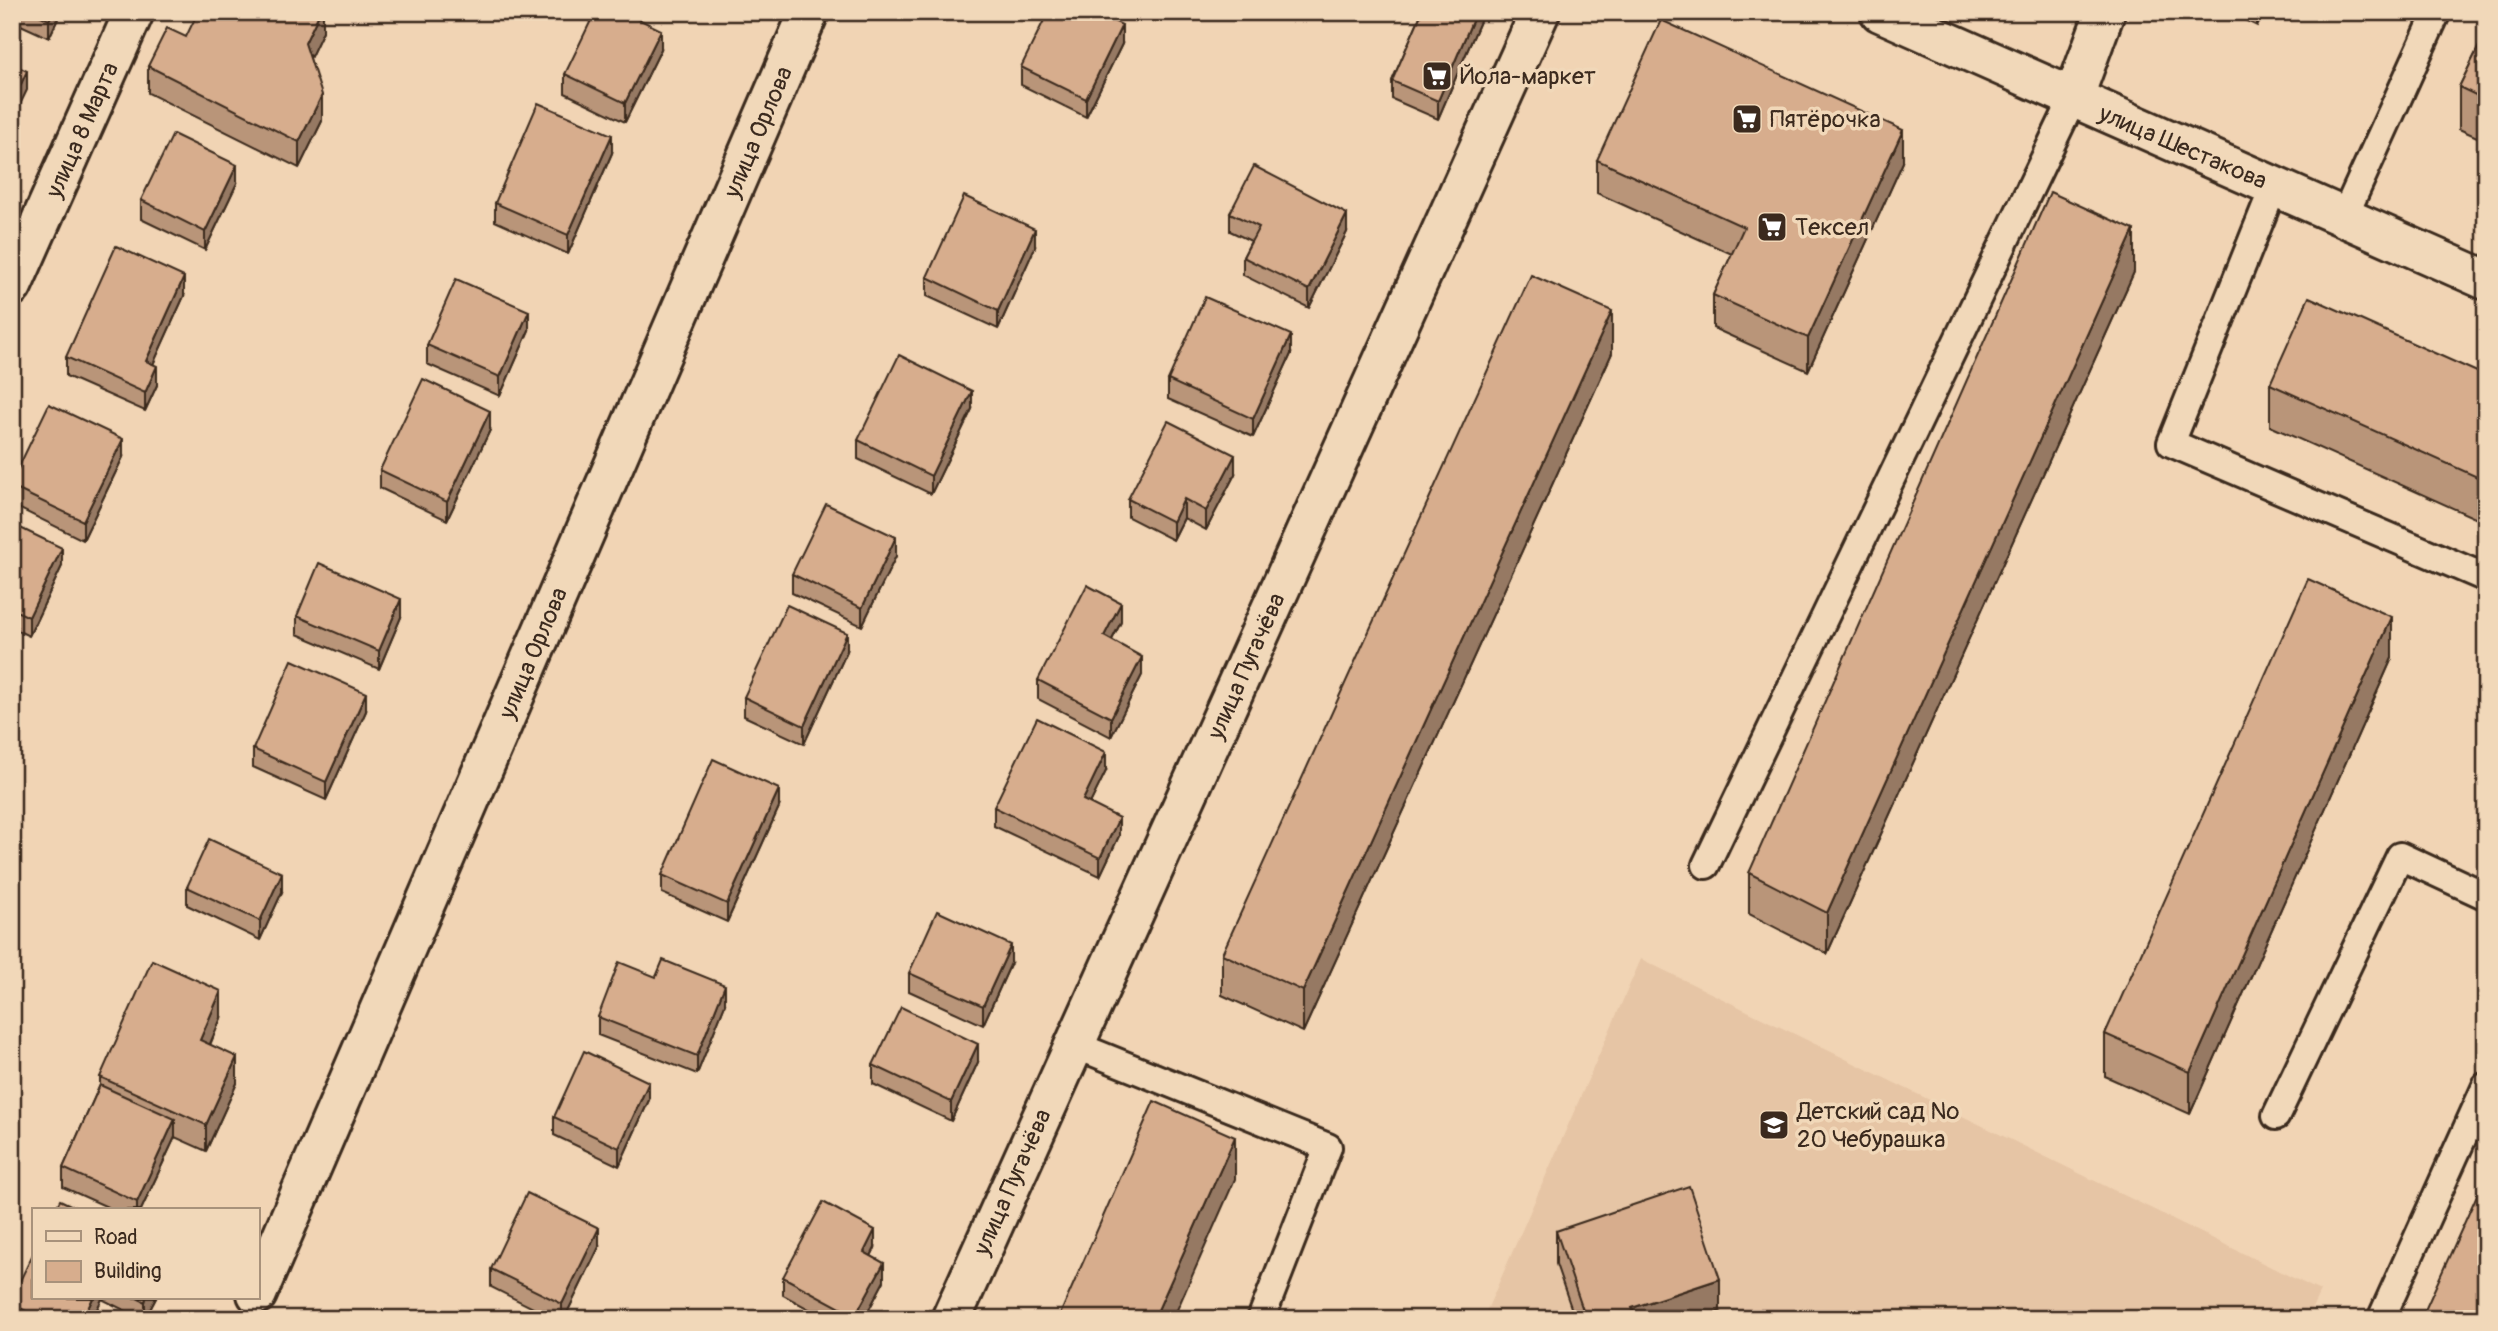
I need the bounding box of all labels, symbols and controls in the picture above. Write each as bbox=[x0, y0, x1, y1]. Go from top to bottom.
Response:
street label: улица 8 Марта bbox=[39, 58, 125, 203]
supermarket icon: Йола-маркет bbox=[1420, 59, 1454, 93]
street label: улица Орлова bbox=[717, 62, 799, 203]
place label: Йола-маркет bbox=[1460, 62, 1596, 91]
street label: улица Шестакова bbox=[2094, 99, 2271, 196]
supermarket icon: Пятёрочка bbox=[1730, 102, 1764, 136]
place label: Пятёрочка bbox=[1770, 105, 1881, 134]
supermarket icon: Тексел bbox=[1755, 210, 1789, 244]
place label: Тексел bbox=[1795, 213, 1869, 242]
street label: улица Орлова bbox=[492, 583, 574, 724]
street label: улица Пугачёва bbox=[1201, 589, 1292, 745]
place label: Детский сад № 20 Чебурашка bbox=[1796, 1097, 1959, 1154]
street label: улица Пугачёва bbox=[967, 1105, 1058, 1261]
school or university icon: Детский сад № 20 Чебурашка bbox=[1757, 1108, 1791, 1142]
legend bbox=[32, 1208, 259, 1300]
text: Road bbox=[94, 1224, 138, 1251]
text: Building bbox=[94, 1258, 161, 1285]

